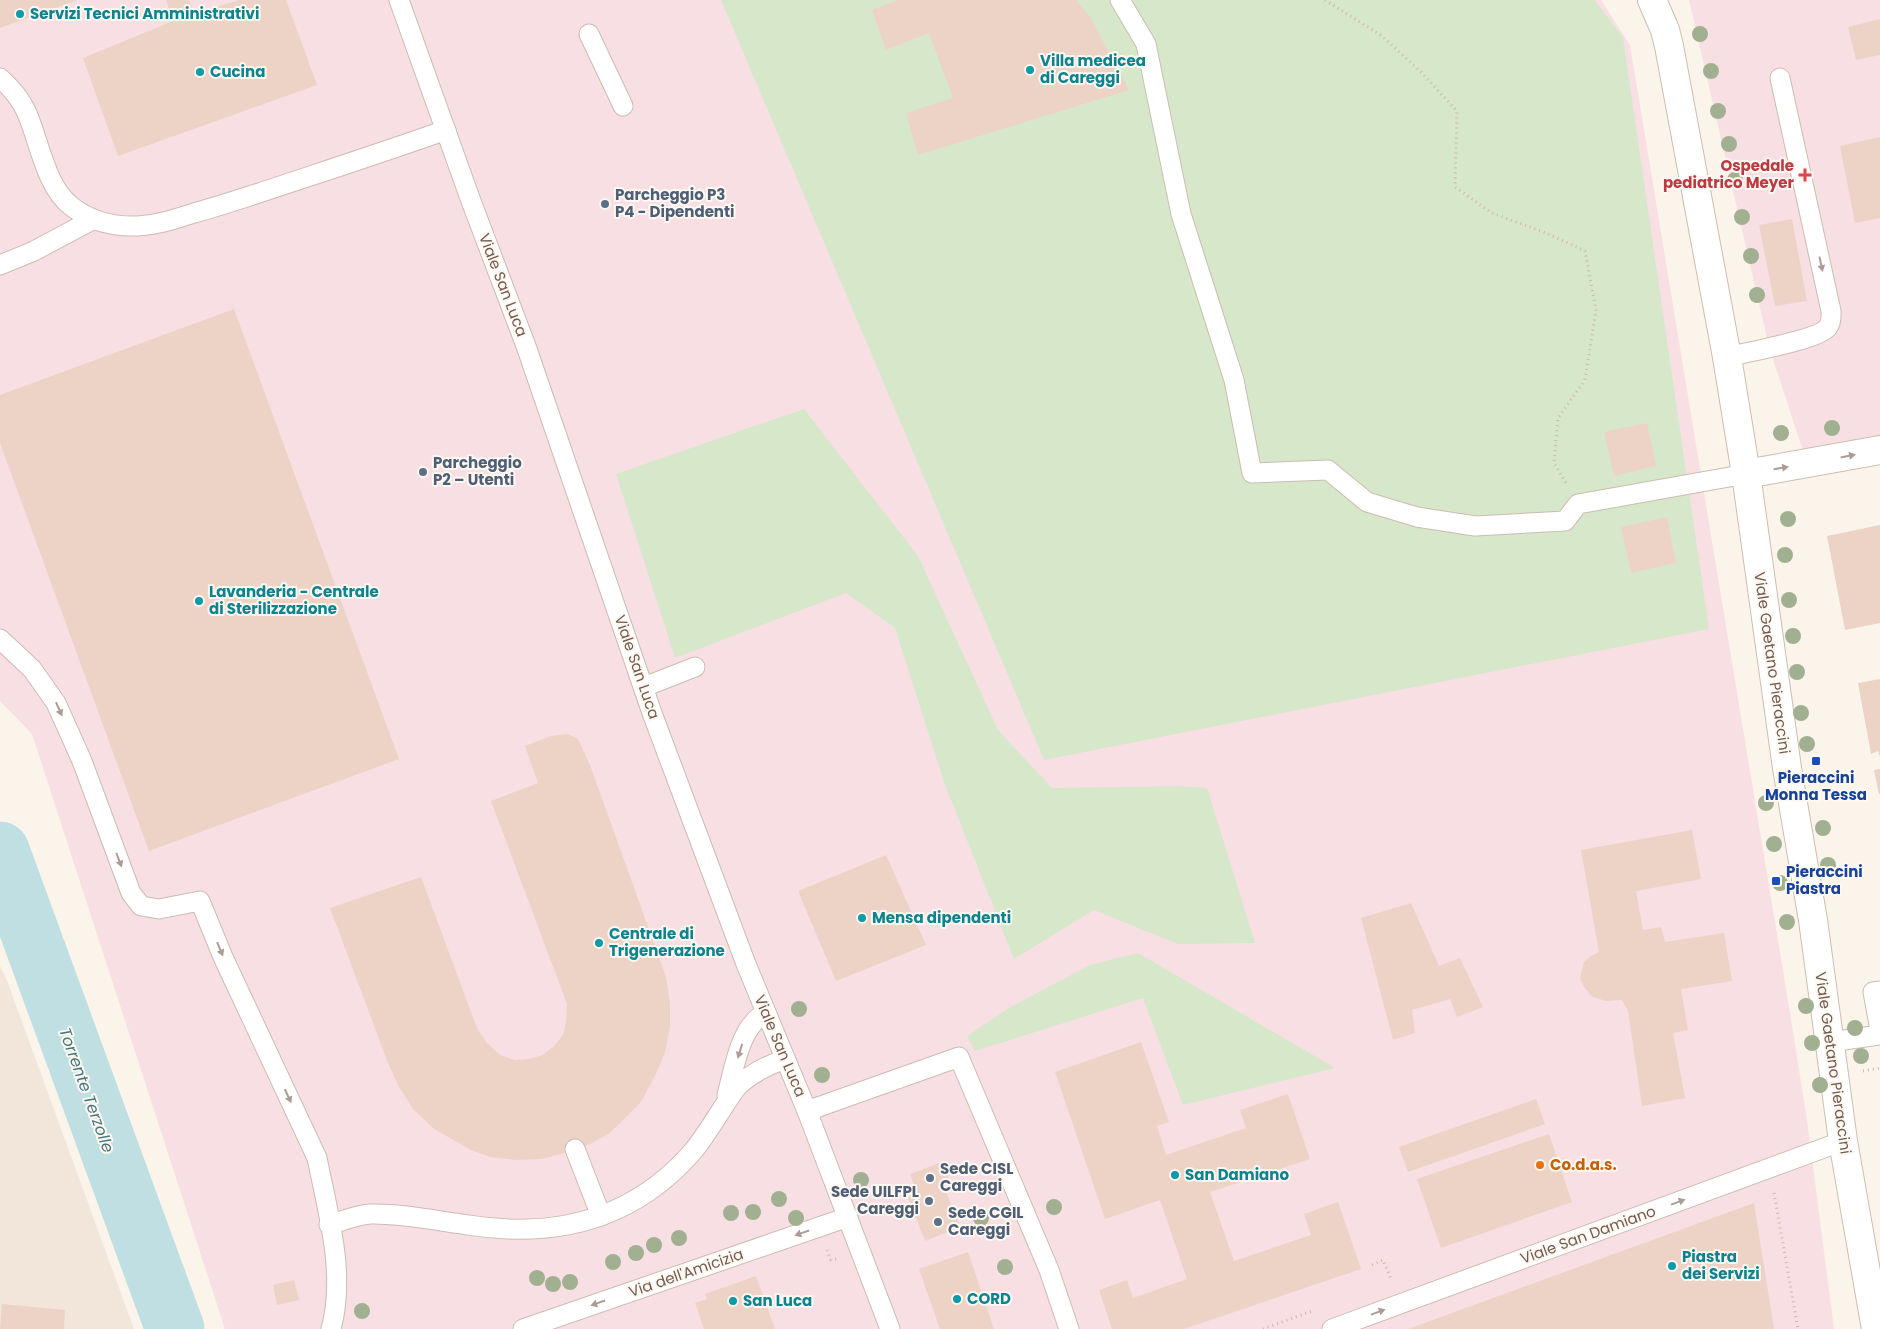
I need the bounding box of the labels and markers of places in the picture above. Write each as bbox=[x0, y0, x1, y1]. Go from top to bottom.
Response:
place label: Servizi Tecnici Amministrativi bbox=[30, 3, 259, 24]
marker: Servizi Tecnici Amministrativi bbox=[14, 8, 26, 20]
place label: Villa medicea di Careggi bbox=[1040, 50, 1146, 88]
place label: Cucina bbox=[210, 61, 265, 82]
marker: Villa medicea di Careggi bbox=[1024, 64, 1036, 76]
marker: Cucina bbox=[194, 66, 206, 78]
place label: Ospedale pediatrico Meyer bbox=[1663, 155, 1795, 193]
marker: Ospedale pediatrico Meyer bbox=[1798, 168, 1812, 182]
place label: Parcheggio P3 P4 - Dipendenti bbox=[615, 184, 735, 222]
marker: Parcheggio P3 P4 - Dipendenti bbox=[599, 198, 611, 210]
place label: Parcheggio P2 – Utenti bbox=[433, 452, 522, 490]
marker: Parcheggio P2 – Utenti bbox=[417, 466, 429, 478]
place label: Lavanderia - Centrale di Sterilizzazione bbox=[209, 581, 379, 619]
marker: Lavanderia - Centrale di Sterilizzazione bbox=[193, 595, 205, 607]
marker: Pieraccini Monna Tessa bbox=[1810, 755, 1822, 767]
place label: Pieraccini Monna Tessa bbox=[1765, 767, 1867, 805]
place label: Pieraccini Piastra bbox=[1786, 861, 1863, 899]
marker: Pieraccini Piastra bbox=[1770, 875, 1782, 887]
place label: Mensa dipendenti bbox=[872, 907, 1011, 928]
marker: Mensa dipendenti bbox=[856, 912, 868, 924]
place label: Centrale di Trigenerazione bbox=[609, 923, 725, 961]
marker: Centrale di Trigenerazione bbox=[593, 937, 605, 949]
place label: Co.d.a.s. bbox=[1550, 1154, 1617, 1175]
place label: Sede CISL Careggi bbox=[940, 1158, 1013, 1196]
marker: Co.d.a.s. bbox=[1534, 1159, 1546, 1171]
place label: San Damiano bbox=[1185, 1164, 1289, 1185]
marker: San Damiano bbox=[1169, 1169, 1181, 1181]
marker: Sede CISL Careggi bbox=[924, 1172, 936, 1184]
place label: Sede UILFPL Careggi bbox=[831, 1181, 919, 1219]
marker: Sede UILFPL Careggi bbox=[923, 1195, 935, 1207]
place label: Sede CGIL Careggi bbox=[948, 1202, 1024, 1240]
marker: Sede CGIL Careggi bbox=[932, 1216, 944, 1228]
place label: Piastra dei Servizi bbox=[1682, 1246, 1760, 1284]
marker: Piastra dei Servizi bbox=[1666, 1260, 1678, 1272]
place label: CORD bbox=[967, 1288, 1011, 1309]
place label: San Luca bbox=[743, 1290, 812, 1311]
marker: CORD bbox=[951, 1293, 963, 1305]
marker: San Luca bbox=[727, 1295, 739, 1307]

